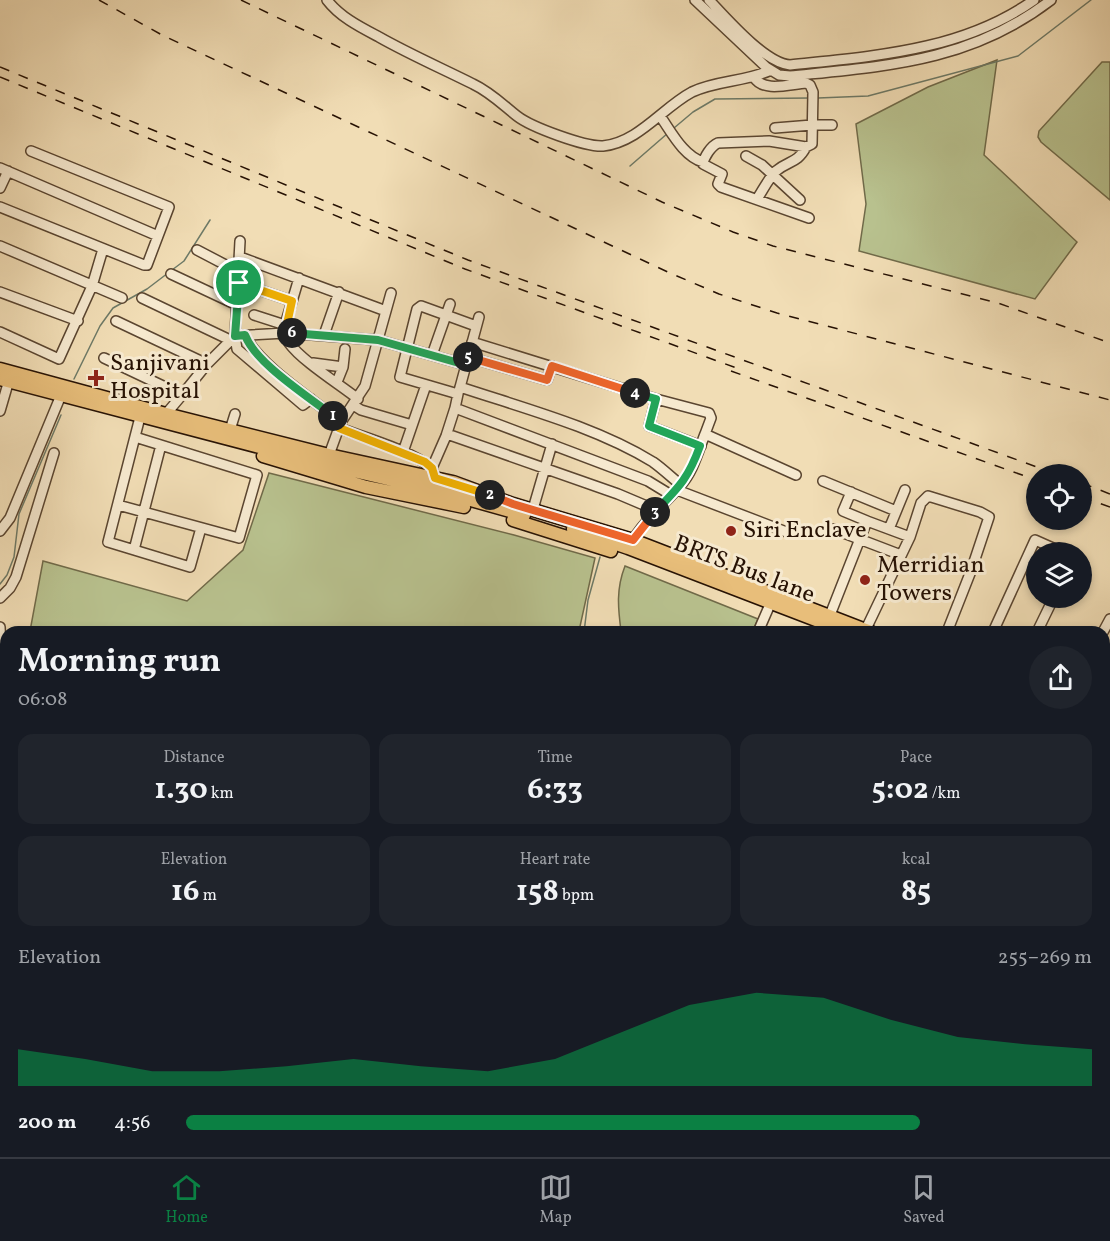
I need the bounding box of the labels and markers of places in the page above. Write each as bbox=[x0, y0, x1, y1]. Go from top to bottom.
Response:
pin bbox=[213, 257, 264, 308]
pin: 6 bbox=[277, 318, 307, 348]
pin: 5 bbox=[453, 342, 483, 372]
place label: Sanjivani Hospital bbox=[110, 347, 210, 409]
marker: Sanjivani Hospital bbox=[87, 369, 105, 387]
pin: 4 bbox=[620, 378, 650, 408]
pin: 1 bbox=[318, 401, 348, 431]
pin: 2 bbox=[475, 480, 505, 510]
pin: 3 bbox=[640, 497, 670, 527]
place label: Siri Enclave bbox=[743, 514, 867, 548]
marker: Siri Enclave bbox=[724, 524, 738, 538]
place label: Merridian Towers bbox=[877, 549, 985, 611]
marker: Merridian Towers bbox=[858, 573, 872, 587]

